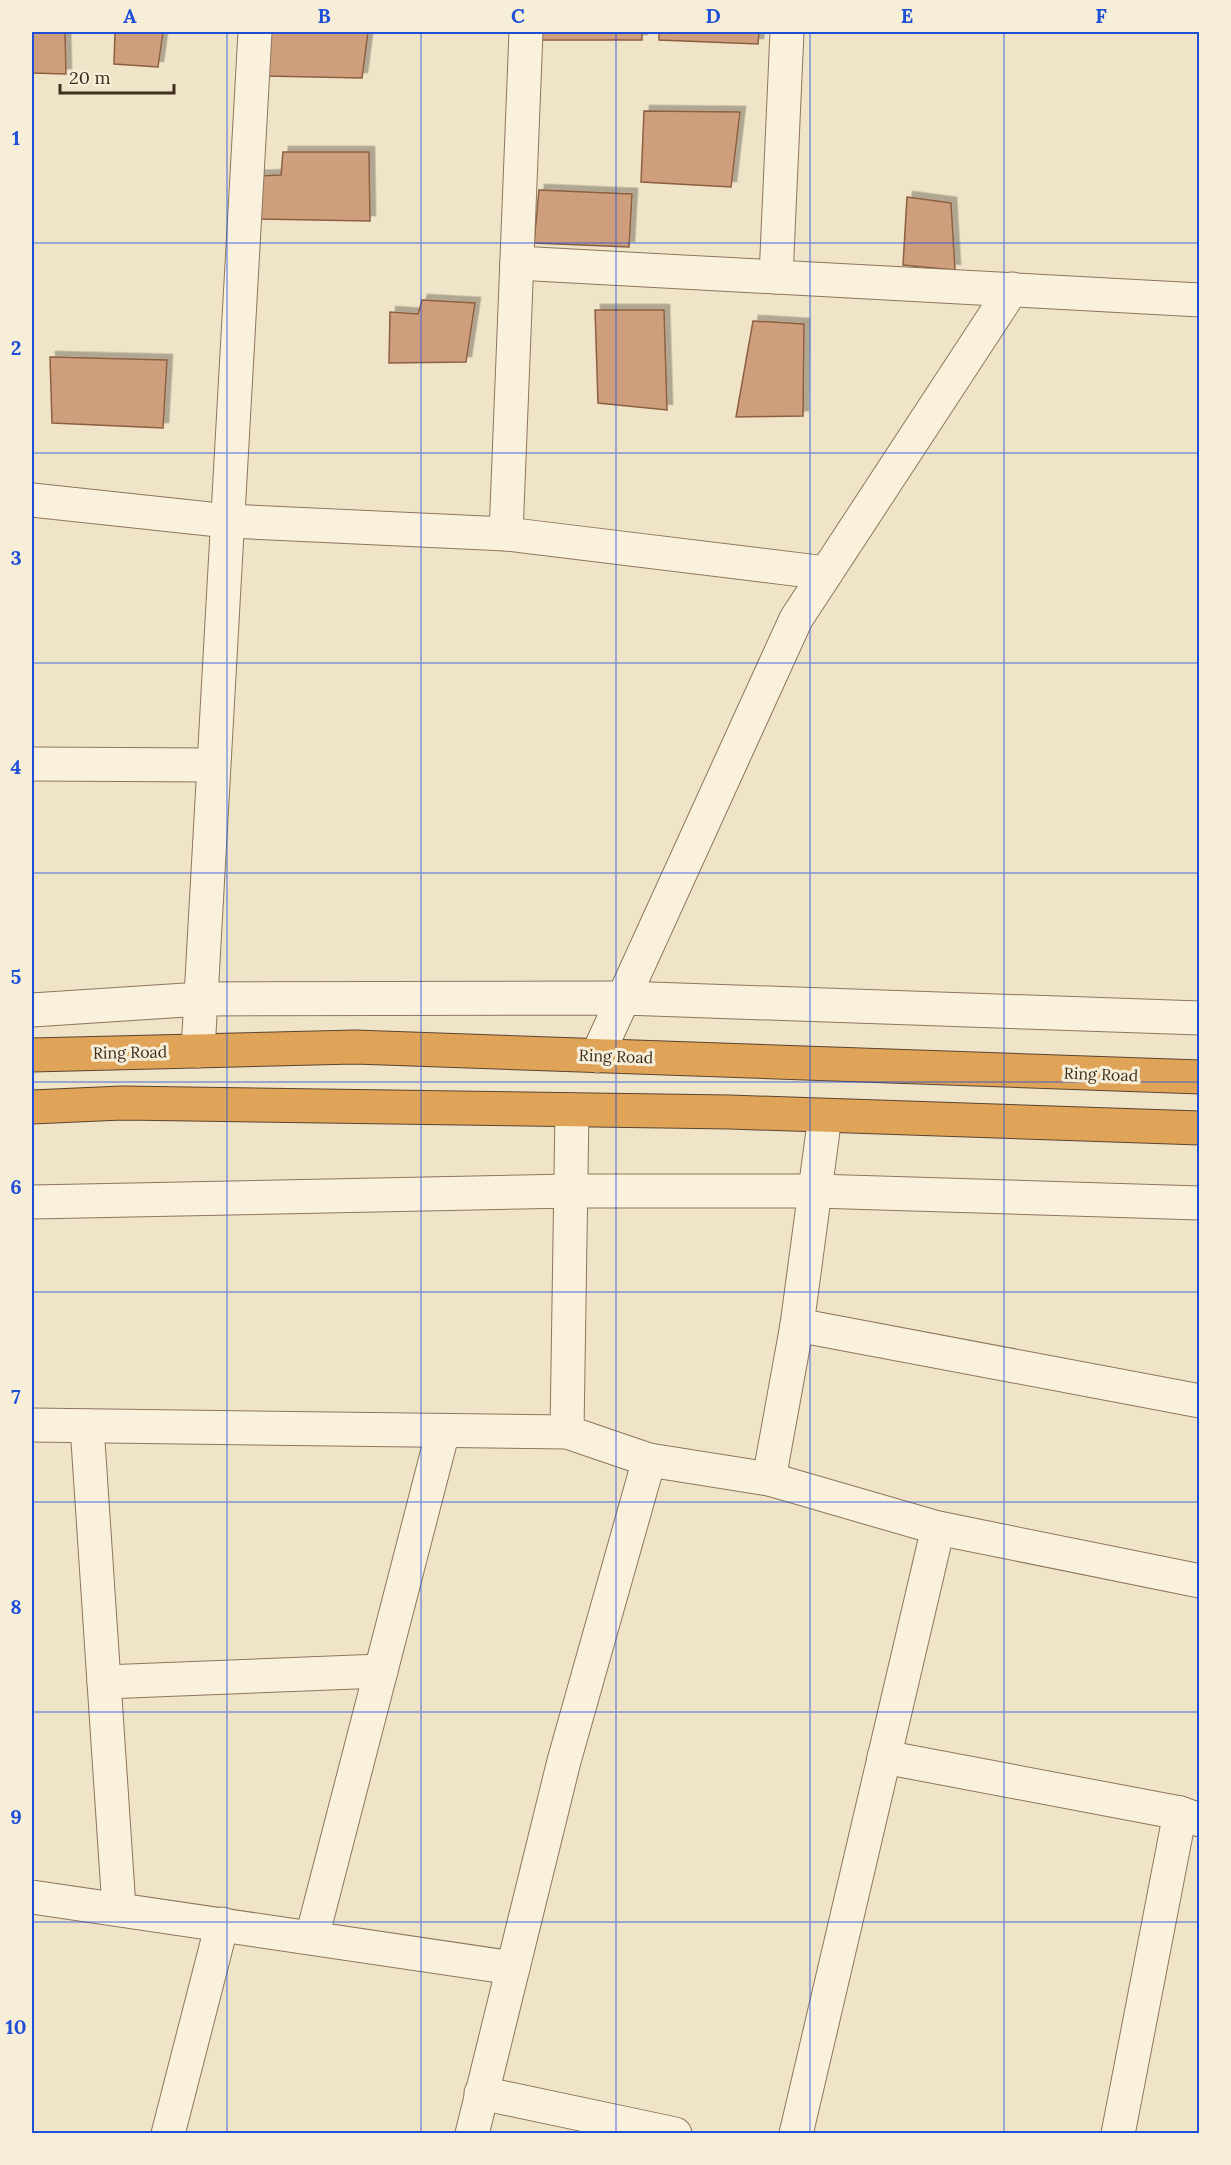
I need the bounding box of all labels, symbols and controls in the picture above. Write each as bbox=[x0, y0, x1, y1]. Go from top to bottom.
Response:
text: A bbox=[123, 3, 137, 28]
text: B bbox=[317, 3, 331, 28]
text: C bbox=[511, 3, 525, 28]
text: D bbox=[705, 3, 721, 28]
text: E bbox=[901, 3, 913, 28]
text: F bbox=[1095, 3, 1107, 28]
scale bar bbox=[60, 57, 174, 95]
text: 20 m bbox=[69, 66, 111, 89]
text: 1 bbox=[12, 125, 20, 150]
text: 2 bbox=[11, 335, 21, 360]
text: 3 bbox=[10, 545, 22, 570]
text: 4 bbox=[11, 754, 22, 779]
text: 5 bbox=[11, 964, 22, 989]
street label: Ring Road bbox=[93, 1041, 168, 1063]
street label: Ring Road bbox=[578, 1045, 654, 1067]
street label: Ring Road bbox=[1063, 1063, 1139, 1085]
text: 6 bbox=[10, 1174, 22, 1199]
text: 7 bbox=[11, 1384, 21, 1409]
text: 8 bbox=[10, 1594, 22, 1619]
text: 9 bbox=[10, 1804, 22, 1829]
text: 10 bbox=[6, 2014, 26, 2039]

